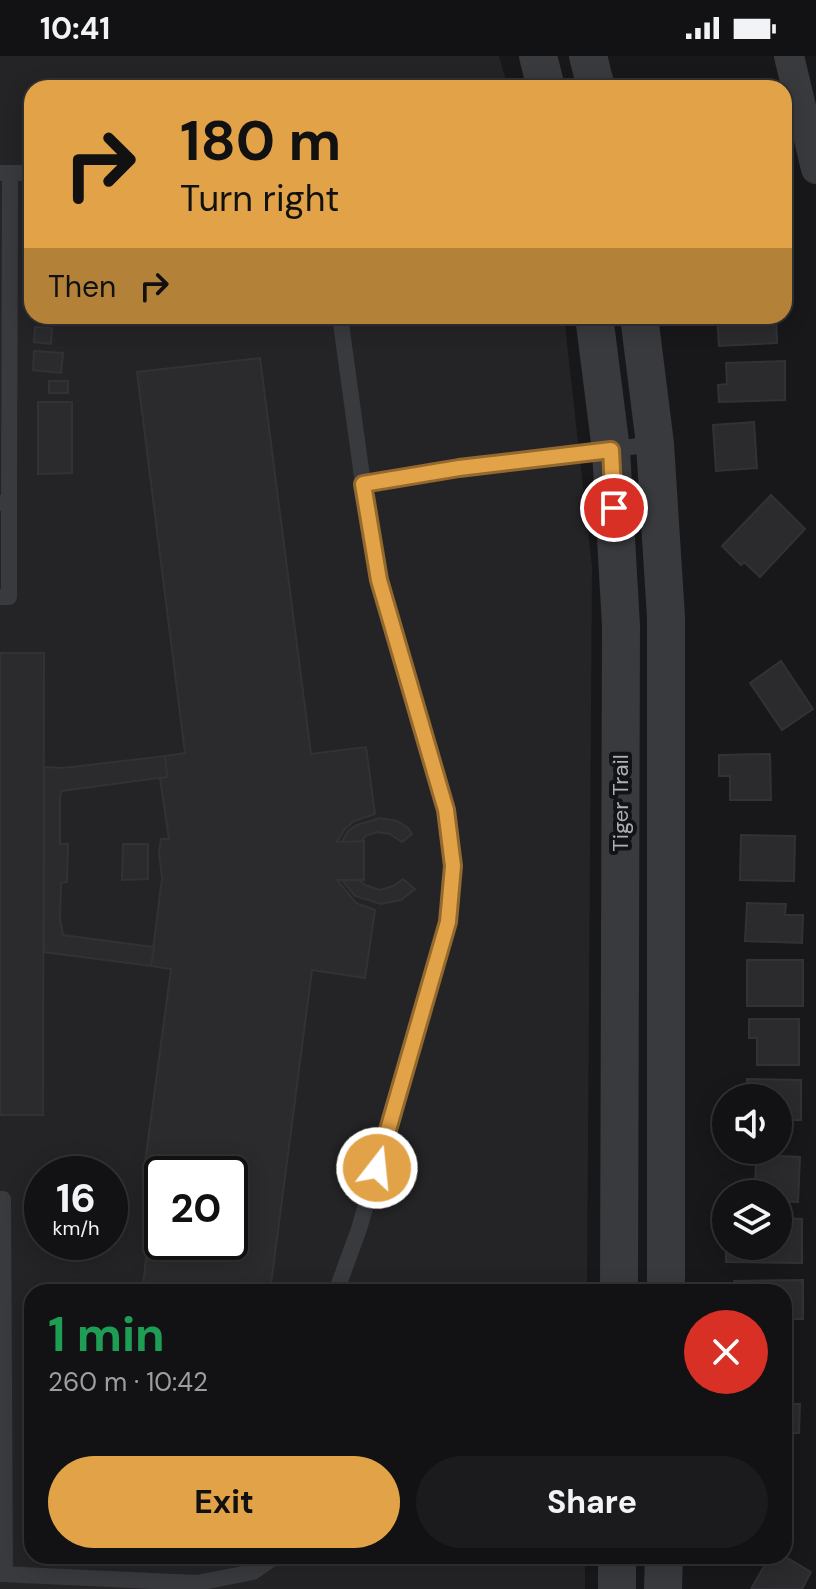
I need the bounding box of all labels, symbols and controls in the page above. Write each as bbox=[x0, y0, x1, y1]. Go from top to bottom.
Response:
text: 10:41 bbox=[40, 9, 110, 48]
text: 180 m bbox=[180, 104, 341, 177]
icon: right bbox=[48, 112, 152, 216]
text: Turn right bbox=[180, 175, 339, 222]
icon: right bbox=[132, 264, 176, 308]
text: Then bbox=[48, 267, 116, 306]
pin bbox=[580, 474, 648, 542]
icon: arrive bbox=[592, 486, 636, 530]
street label: Tiger Trail bbox=[606, 754, 635, 852]
map controls bbox=[712, 1084, 792, 1260]
button: sound bbox=[712, 1084, 792, 1164]
position arrow bbox=[335, 1126, 419, 1210]
speed limit sign: 20 bbox=[144, 1156, 248, 1260]
text: 16 bbox=[56, 1172, 96, 1224]
button: layers bbox=[712, 1180, 792, 1260]
text: km/h bbox=[52, 1215, 100, 1241]
text: 1 min bbox=[48, 1303, 165, 1366]
button: close bbox=[684, 1310, 768, 1394]
text: 260 m · 10:42 bbox=[48, 1365, 208, 1399]
button: Exit bbox=[48, 1456, 400, 1548]
button: Share bbox=[416, 1456, 768, 1548]

